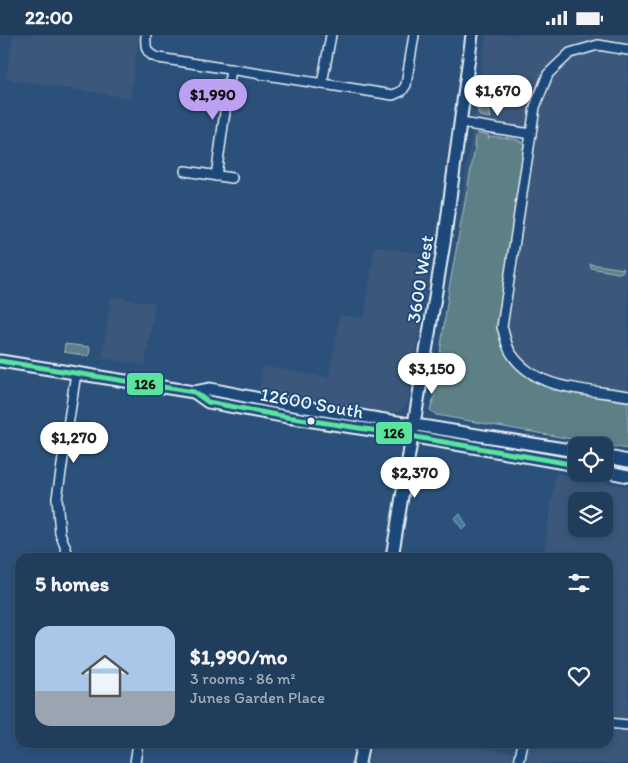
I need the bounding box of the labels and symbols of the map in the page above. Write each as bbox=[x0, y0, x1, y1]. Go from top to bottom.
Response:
pin: $1,670 bbox=[457, 74, 539, 117]
pin: $1,990 bbox=[172, 79, 254, 121]
street label: 3600 West bbox=[402, 234, 438, 324]
pin: $3,150 bbox=[391, 353, 473, 395]
line badge: 126 bbox=[126, 372, 164, 396]
text: 126 bbox=[134, 376, 156, 393]
street label: 12600 South bbox=[259, 383, 366, 423]
unlabelled marker bbox=[306, 416, 316, 426]
pin: $1,270 bbox=[33, 421, 115, 464]
line badge: 126 bbox=[375, 421, 413, 445]
text: 126 bbox=[383, 425, 405, 442]
pin: $2,370 bbox=[374, 457, 456, 499]

